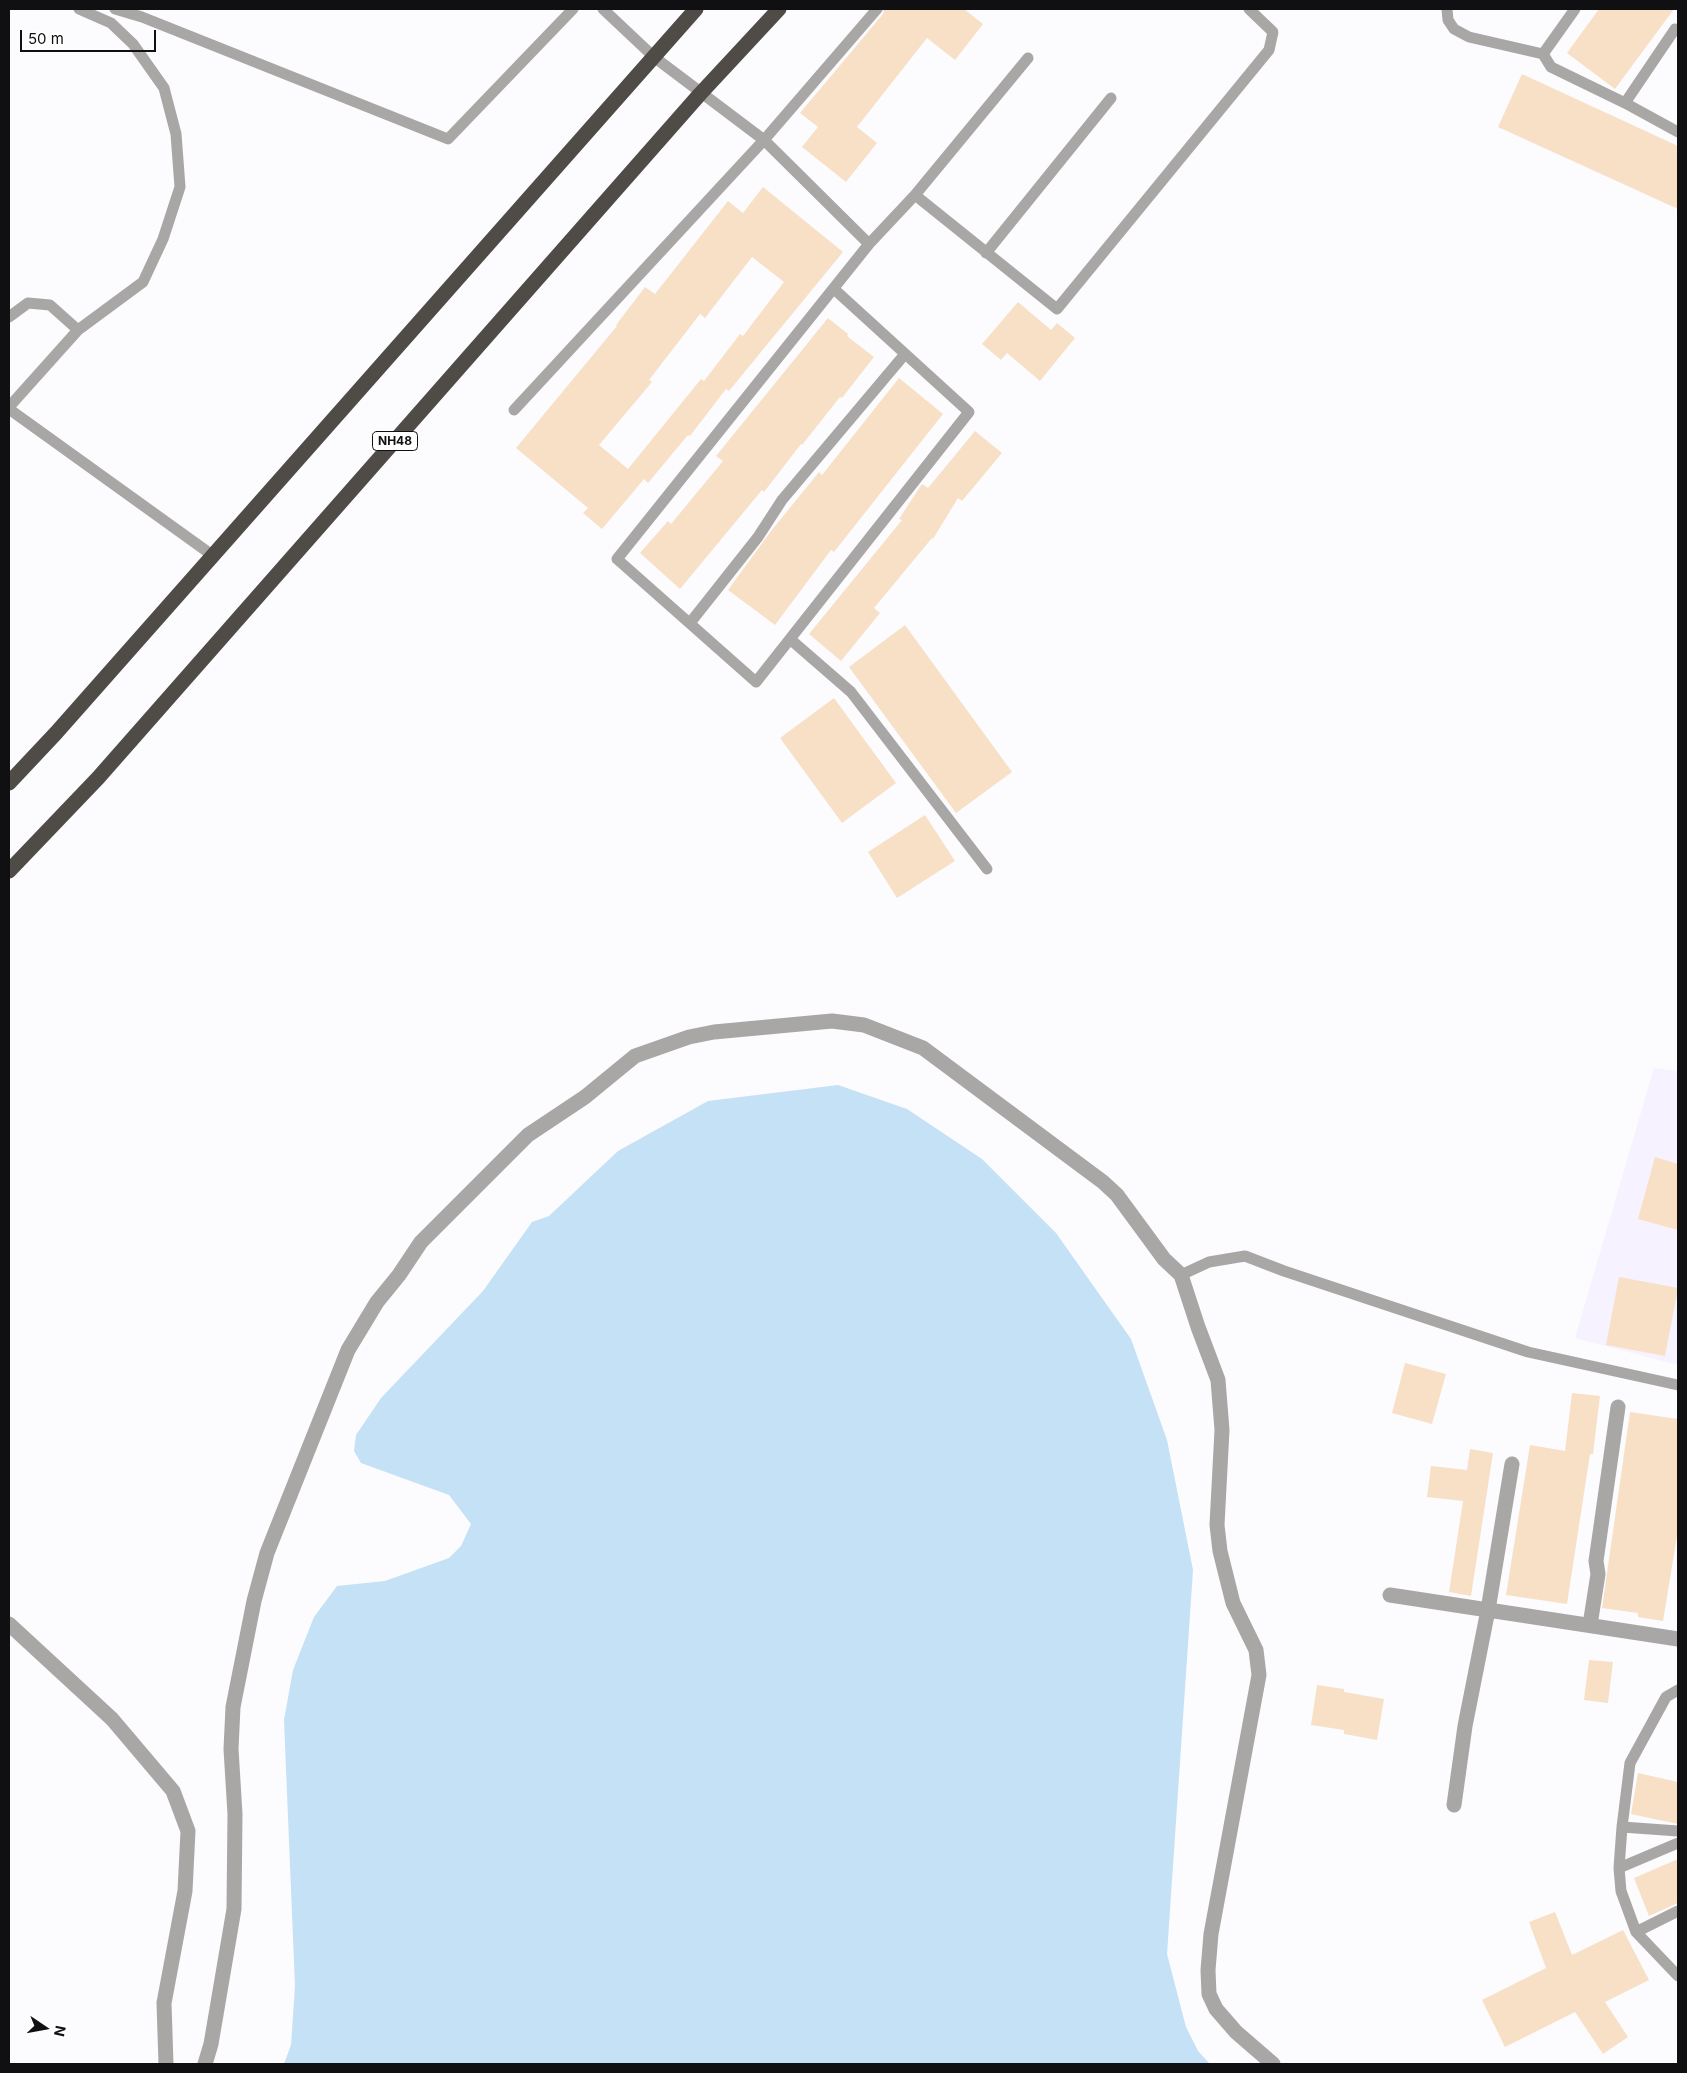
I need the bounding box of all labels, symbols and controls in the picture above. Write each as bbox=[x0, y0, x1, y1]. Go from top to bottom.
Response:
scale bar bbox=[22, 20, 159, 52]
text: 50 m bbox=[28, 29, 64, 48]
road number: NH48 bbox=[372, 432, 418, 451]
north arrow bbox=[20, 2003, 70, 2053]
text: N bbox=[51, 2024, 70, 2038]

